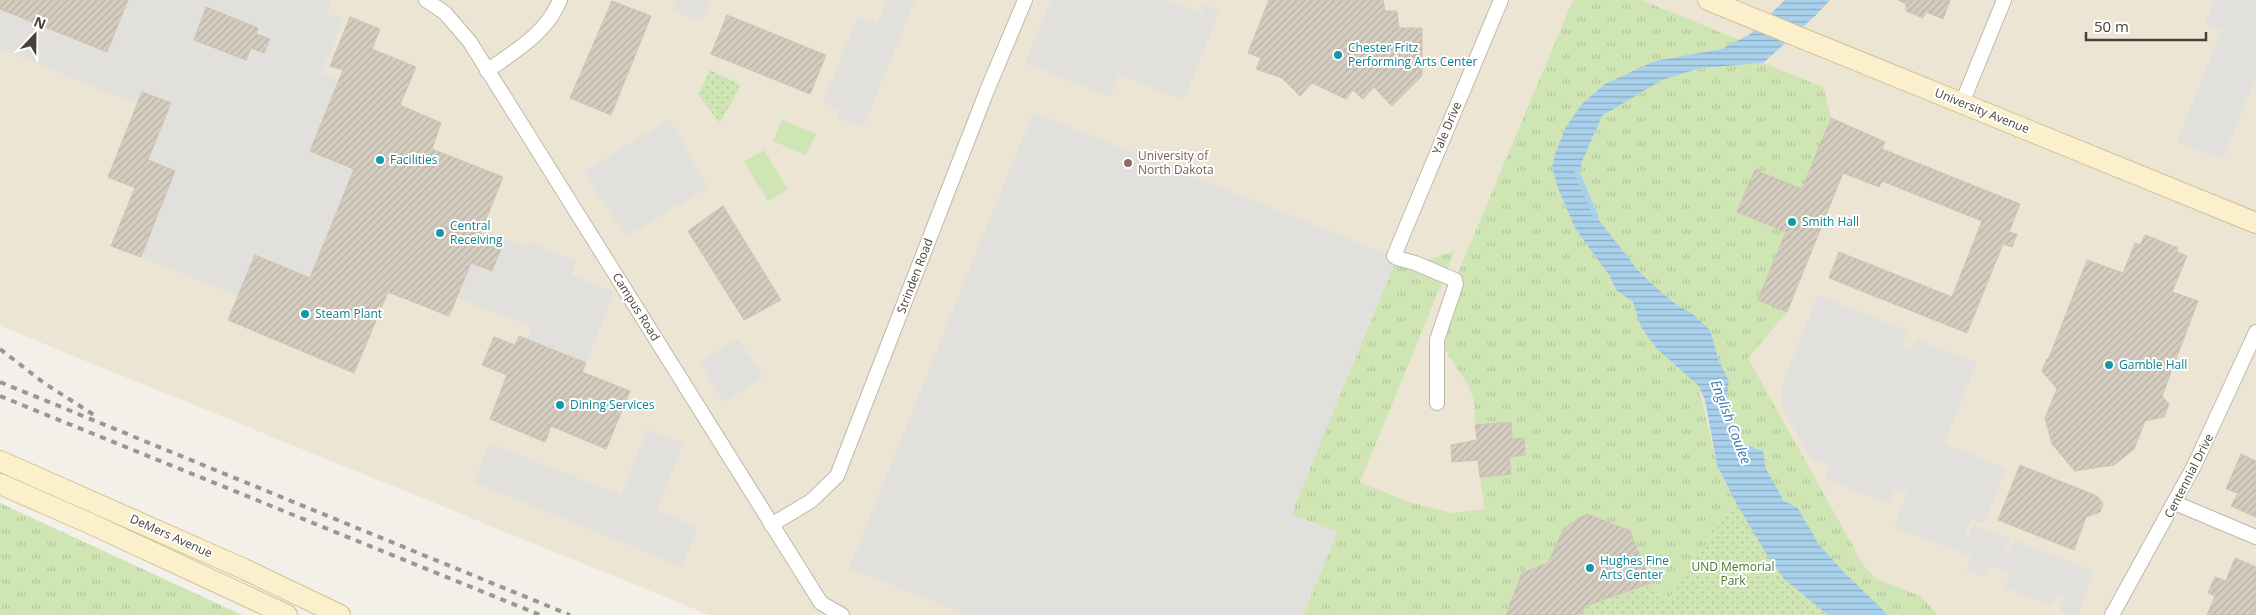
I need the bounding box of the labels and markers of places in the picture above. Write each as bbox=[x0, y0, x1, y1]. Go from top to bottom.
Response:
place label: Chester Fritz Performing Arts Center bbox=[1348, 39, 1477, 70]
marker: Chester Fritz Performing Arts Center bbox=[1332, 49, 1344, 61]
place label: University of North Dakota bbox=[1138, 147, 1214, 178]
place label: Facilities bbox=[390, 151, 438, 168]
marker: Facilities bbox=[374, 154, 386, 166]
marker: University of North Dakota bbox=[1122, 157, 1134, 169]
place label: Smith Hall bbox=[1802, 213, 1859, 230]
marker: Smith Hall bbox=[1786, 216, 1798, 228]
place label: Central Receiving bbox=[450, 217, 503, 248]
marker: Central Receiving bbox=[434, 227, 446, 239]
place label: Steam Plant bbox=[315, 305, 382, 322]
marker: Steam Plant bbox=[299, 308, 311, 320]
place label: Gamble Hall bbox=[2119, 356, 2187, 373]
marker: Gamble Hall bbox=[2103, 359, 2115, 371]
place label: Dining Services bbox=[570, 396, 655, 413]
marker: Dining Services bbox=[554, 399, 566, 411]
place label: Hughes Fine Arts Center bbox=[1600, 552, 1669, 583]
marker: Hughes Fine Arts Center bbox=[1584, 562, 1596, 574]

